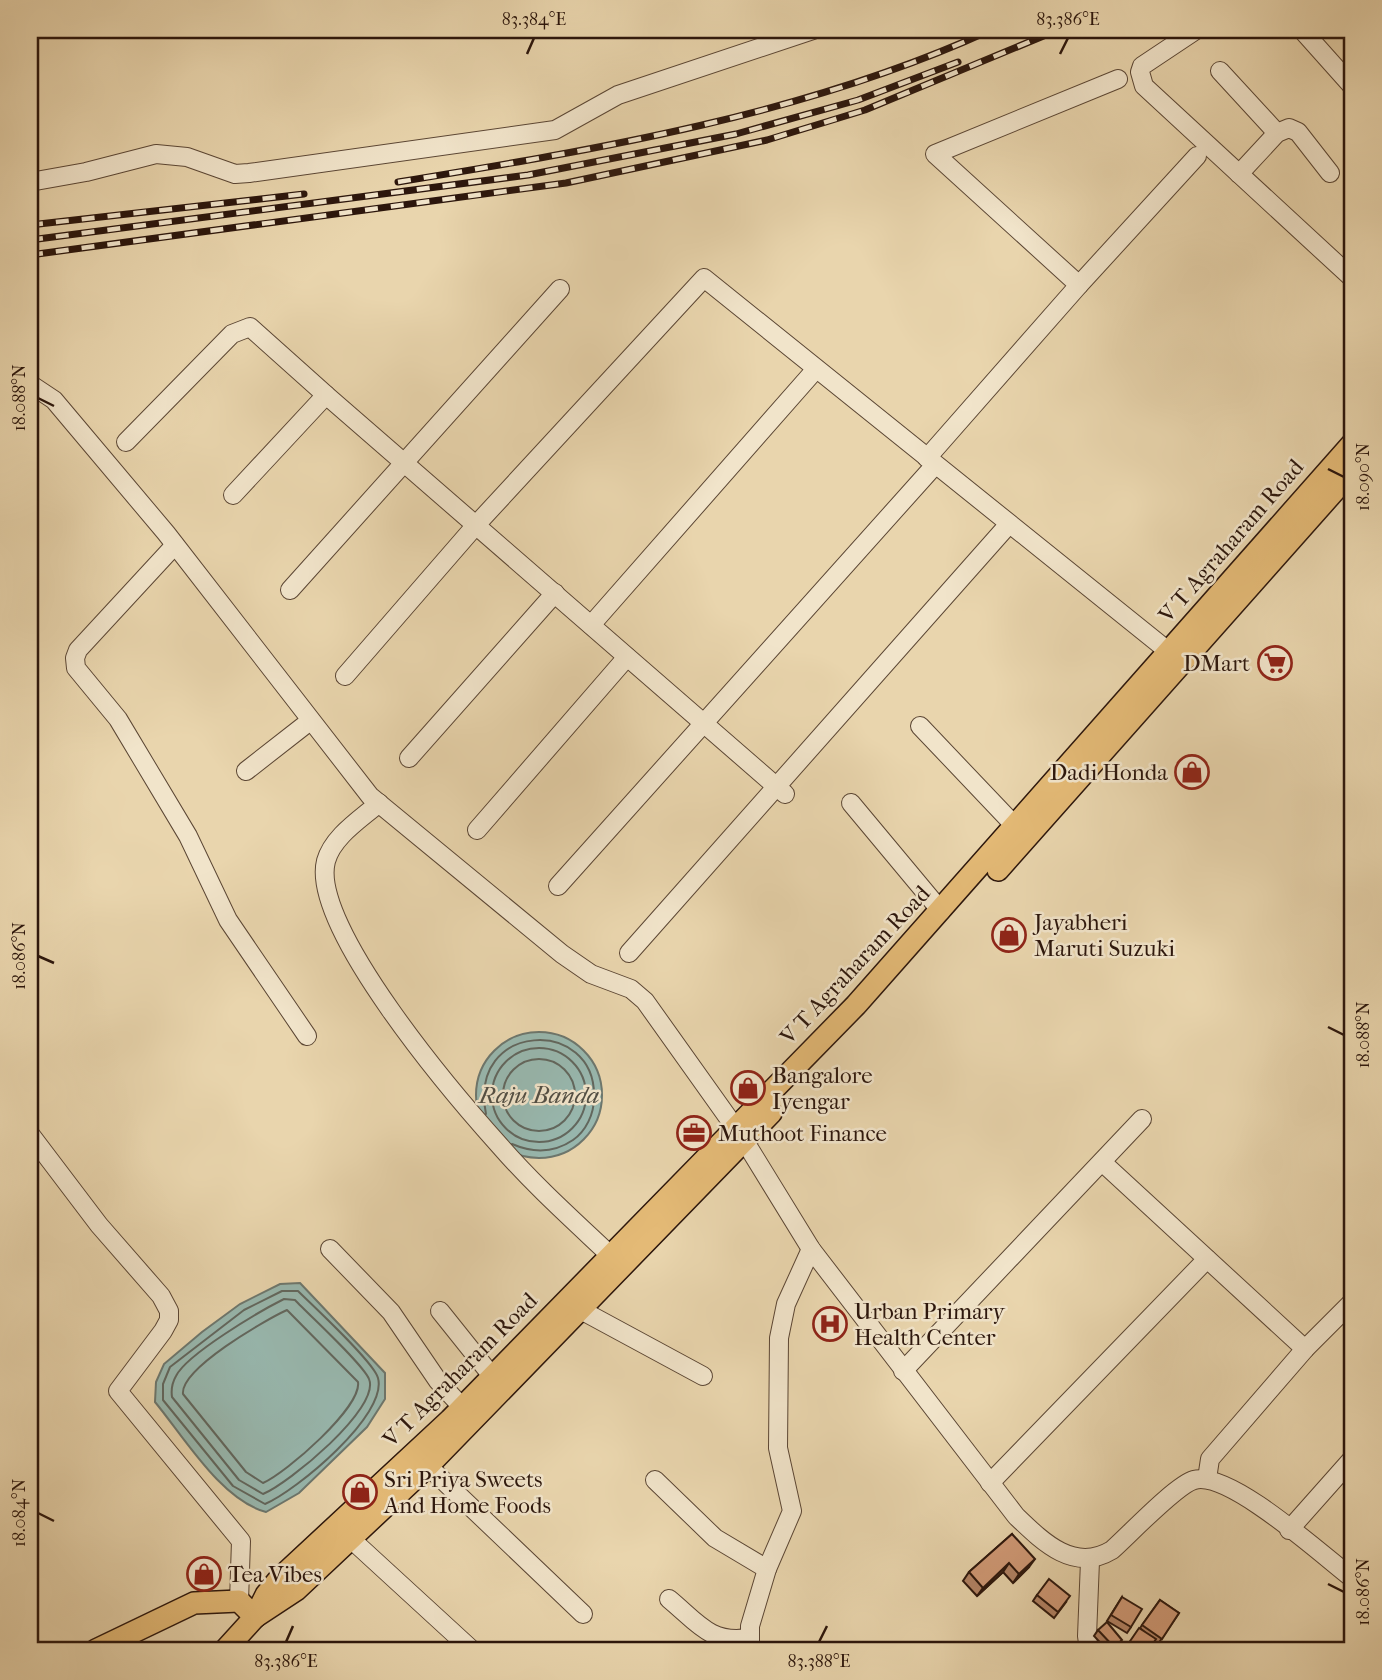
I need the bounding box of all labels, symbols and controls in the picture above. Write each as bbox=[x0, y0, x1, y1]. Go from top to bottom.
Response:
text: 83.384°E bbox=[502, 9, 566, 30]
text: 83.386°E bbox=[1036, 9, 1100, 30]
text: 18.088°N bbox=[9, 364, 30, 432]
text: 18.090°N bbox=[1353, 442, 1374, 511]
street label: V T Agraharam Road bbox=[1152, 454, 1310, 629]
supermarket icon: DMart bbox=[1256, 644, 1294, 682]
place label: DMart bbox=[1183, 650, 1250, 677]
shop icon: Dadi Honda bbox=[1173, 753, 1211, 791]
place label: Dadi Honda bbox=[1050, 759, 1168, 786]
street label: V T Agraharam Road bbox=[774, 880, 936, 1051]
place label: Jayabheri Maruti Suzuki bbox=[1032, 909, 1175, 962]
shop icon: Jayabheri Maruti Suzuki bbox=[990, 916, 1028, 954]
text: 18.086°N bbox=[9, 922, 30, 990]
text: 18.088°N bbox=[1353, 1001, 1374, 1069]
place label: Bangalore Iyengar bbox=[772, 1062, 873, 1115]
shop icon: Bangalore Iyengar bbox=[729, 1069, 767, 1107]
water label: Raju Banda bbox=[477, 1081, 599, 1109]
office icon: Muthoot Finance bbox=[675, 1114, 713, 1152]
place label: Muthoot Finance bbox=[718, 1120, 887, 1147]
street label: V T Agraharam Road bbox=[376, 1287, 543, 1454]
place label: Urban Primary Health Center bbox=[854, 1298, 1006, 1351]
hospital icon: Urban Primary Health Center bbox=[811, 1305, 849, 1343]
place label: Sri Priya Sweets And Home Foods bbox=[383, 1466, 551, 1519]
shop icon: Sri Priya Sweets And Home Foods bbox=[341, 1473, 379, 1511]
text: 18.084°N bbox=[9, 1478, 30, 1547]
shop icon: Tea Vibes bbox=[185, 1555, 223, 1593]
text: 18.086°N bbox=[1353, 1558, 1374, 1626]
place label: Tea Vibes bbox=[228, 1561, 322, 1588]
text: 83.386°E bbox=[254, 1651, 318, 1672]
text: 83.388°E bbox=[788, 1651, 850, 1672]

